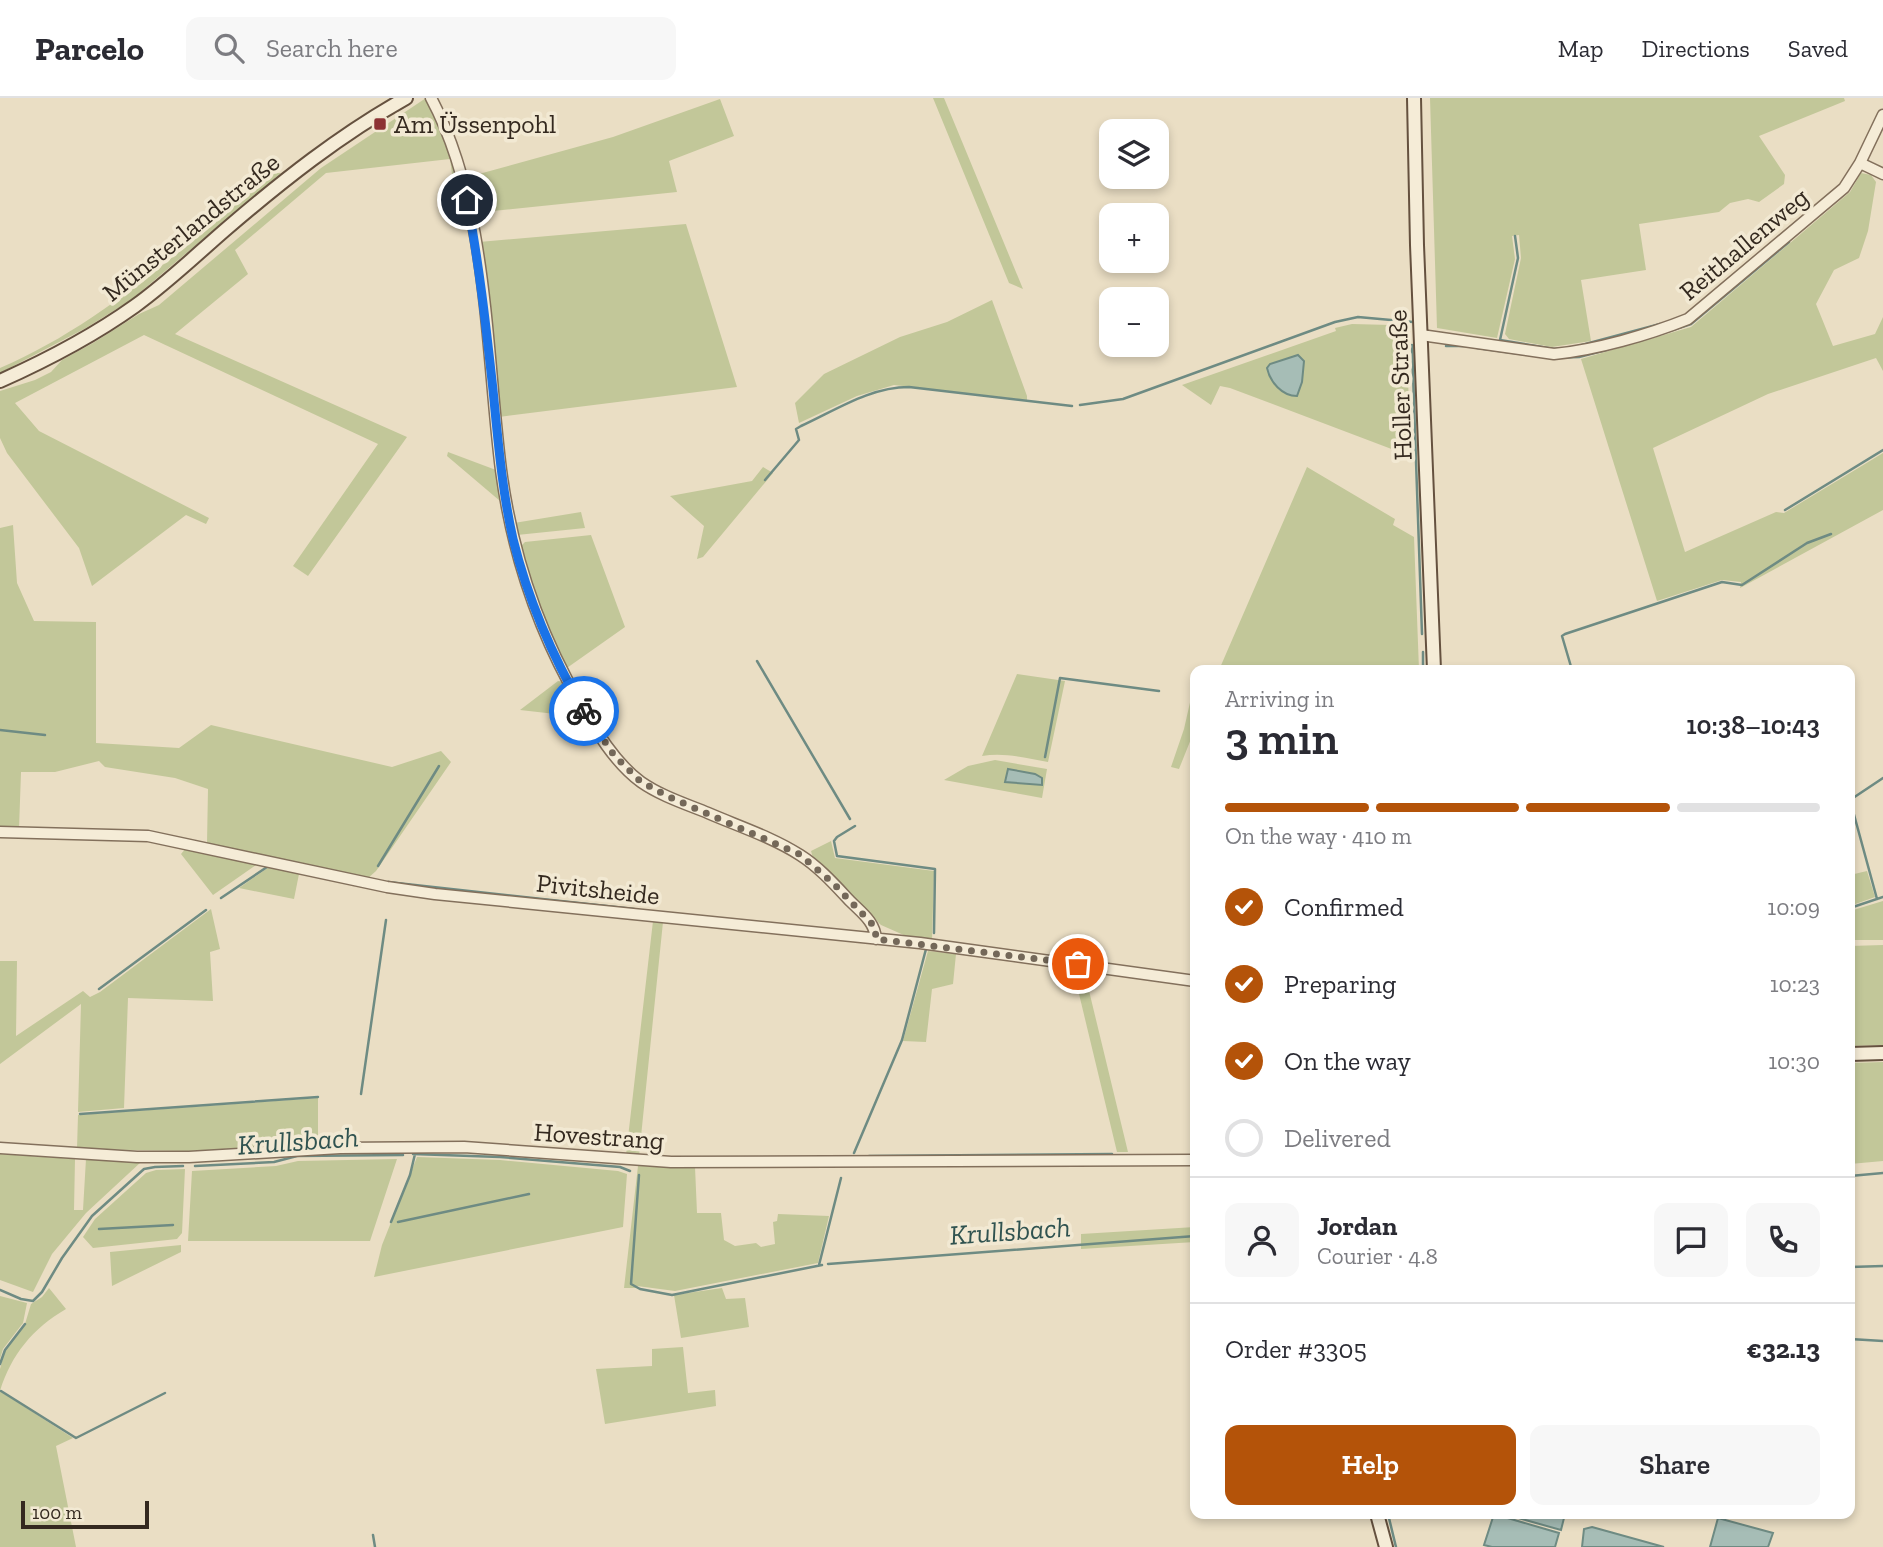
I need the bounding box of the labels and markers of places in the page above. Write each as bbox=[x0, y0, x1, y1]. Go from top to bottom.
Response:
place label: Am Üssenpohl bbox=[394, 108, 556, 140]
marker: Am Üssenpohl bbox=[372, 116, 388, 132]
pin bbox=[437, 170, 497, 230]
pin bbox=[1048, 934, 1108, 994]

